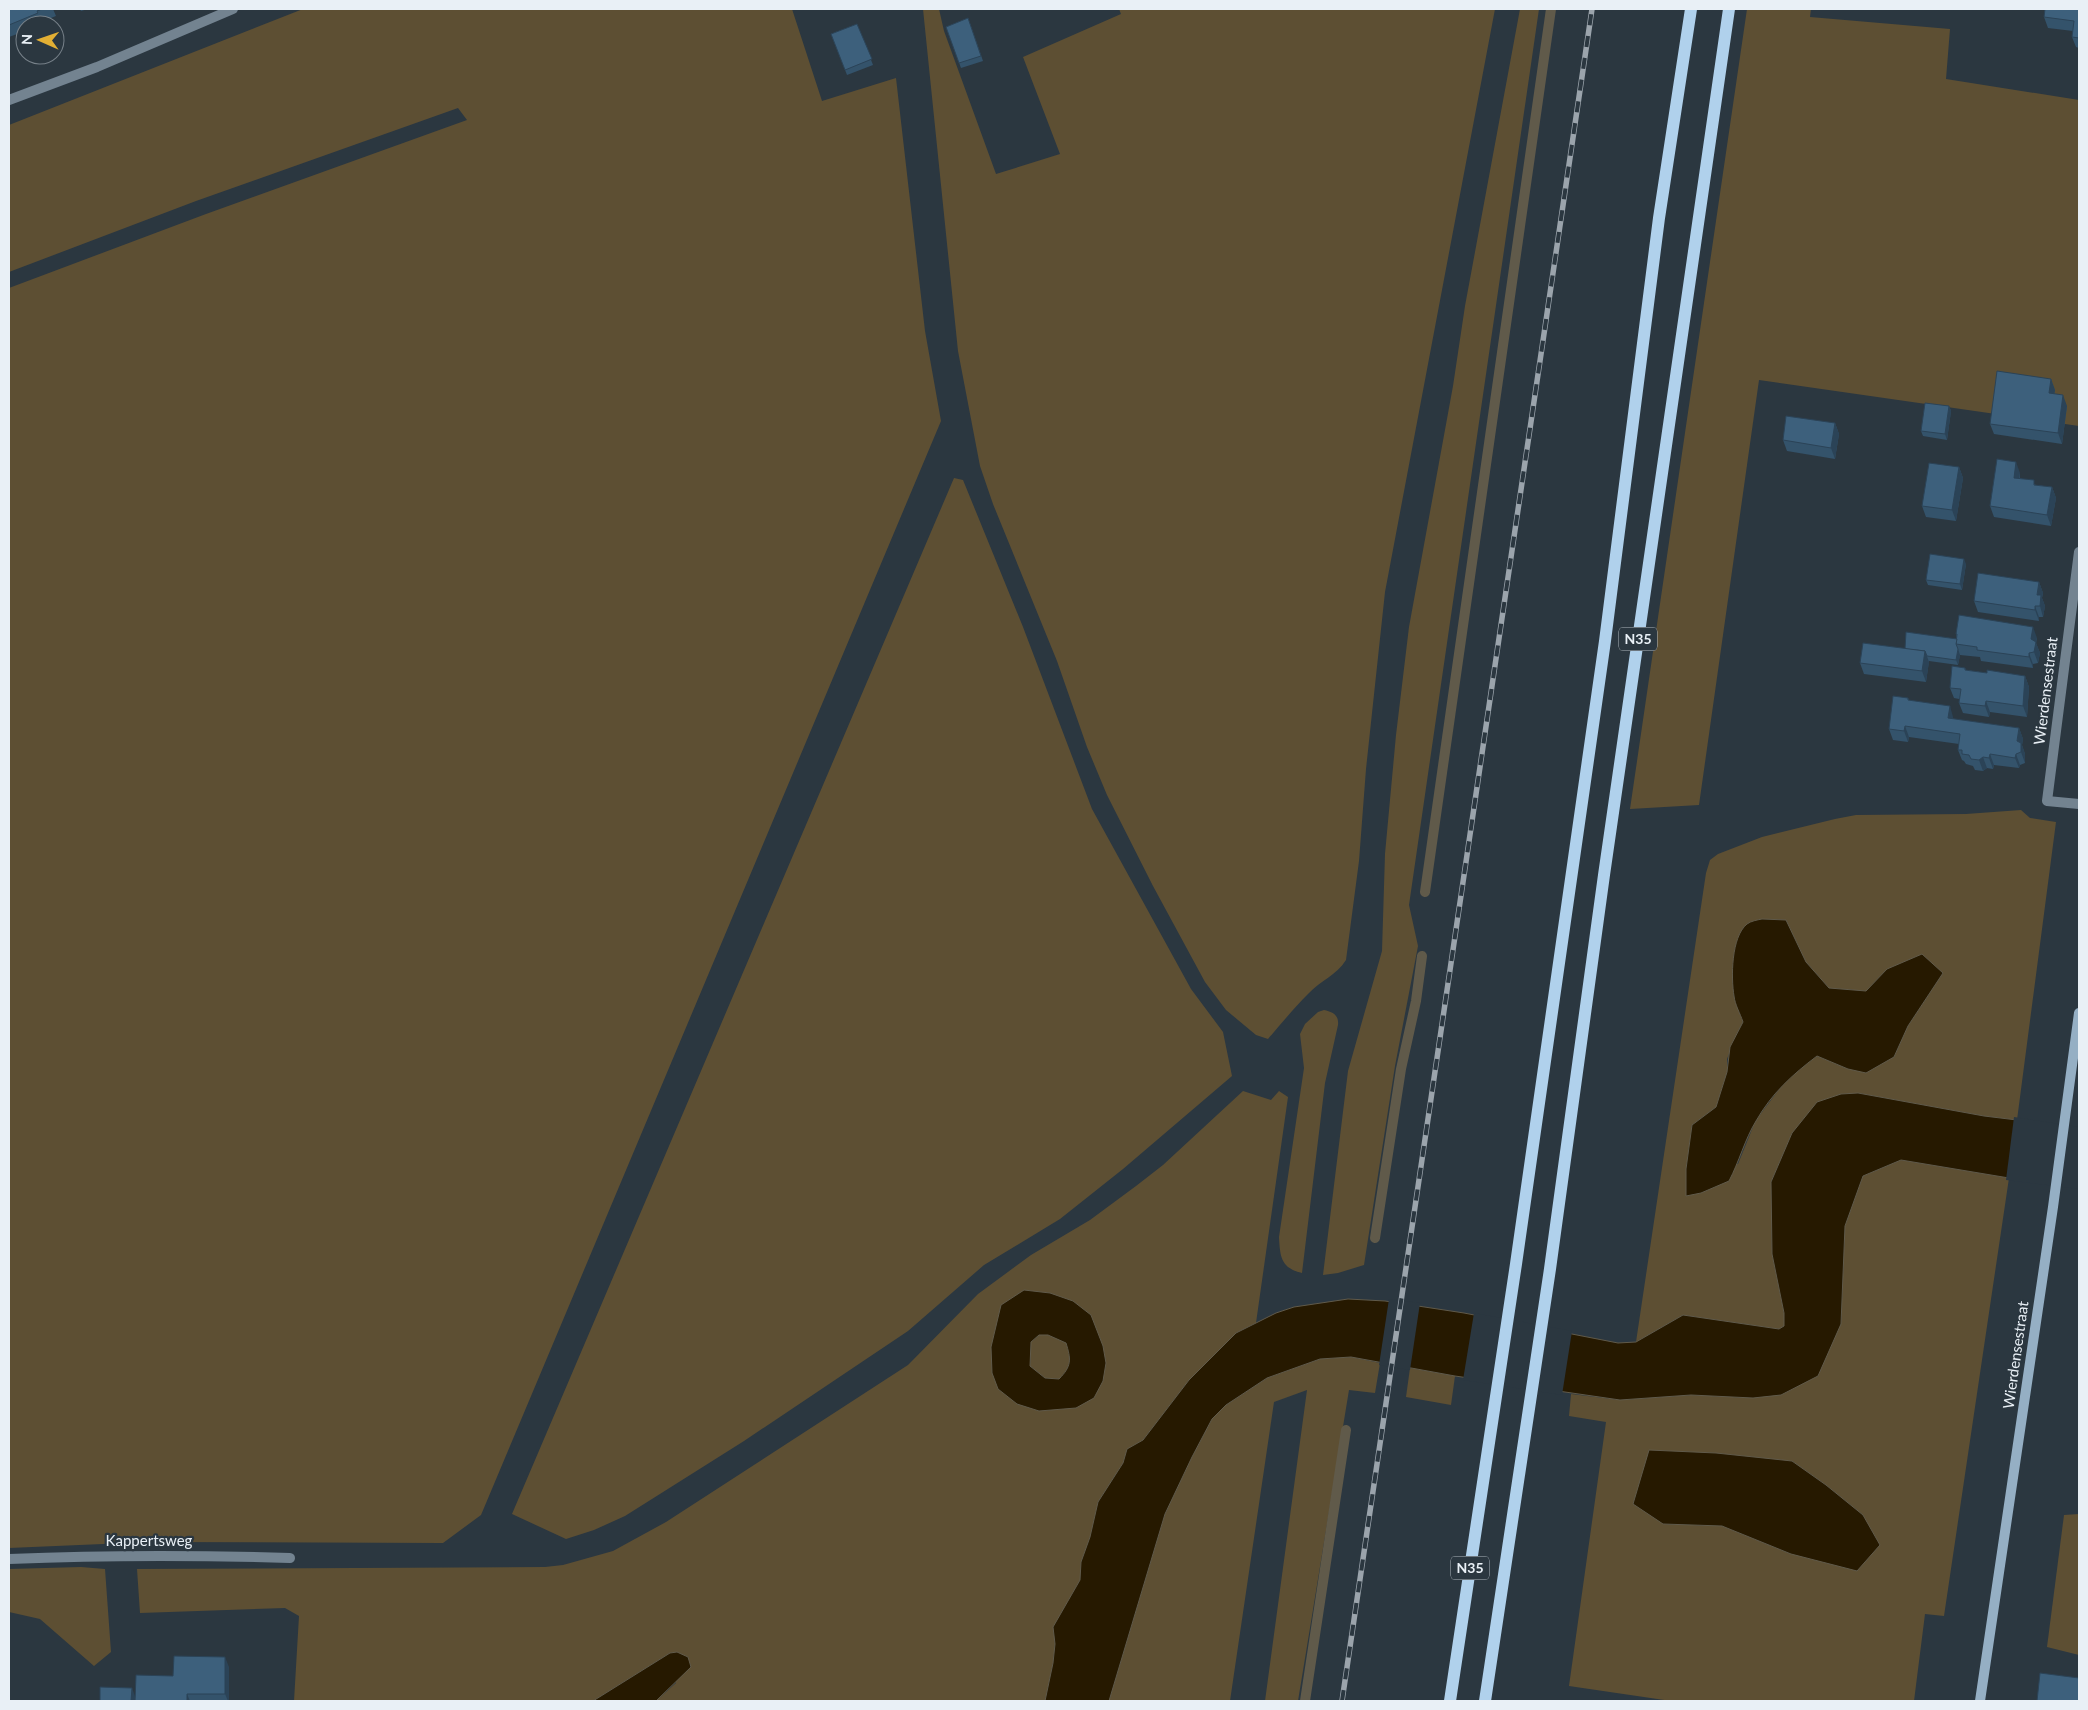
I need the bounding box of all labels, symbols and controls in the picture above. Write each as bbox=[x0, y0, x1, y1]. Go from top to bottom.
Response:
north arrow bbox=[15, 15, 65, 65]
text: N bbox=[18, 34, 35, 45]
road number: N35 bbox=[1619, 628, 1657, 650]
street label: Wierdensestraat bbox=[2029, 635, 2061, 746]
street label: Wierdensestraat bbox=[1999, 1299, 2032, 1410]
street label: Kappertsweg bbox=[106, 1531, 193, 1549]
road number: N35 bbox=[1451, 1556, 1489, 1580]

